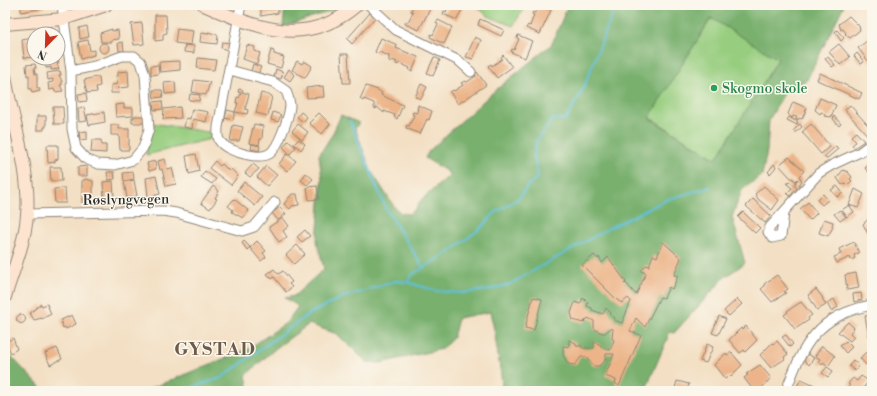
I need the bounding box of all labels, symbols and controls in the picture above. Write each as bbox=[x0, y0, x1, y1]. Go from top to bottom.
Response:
north arrow bbox=[26, 26, 66, 66]
text: N bbox=[35, 46, 49, 62]
place label: Skogmo skole bbox=[722, 80, 808, 98]
marker: Skogmo skole bbox=[709, 83, 719, 93]
street label: Røslyngvegen bbox=[83, 190, 170, 210]
district label: GYSTAD bbox=[174, 338, 256, 361]

